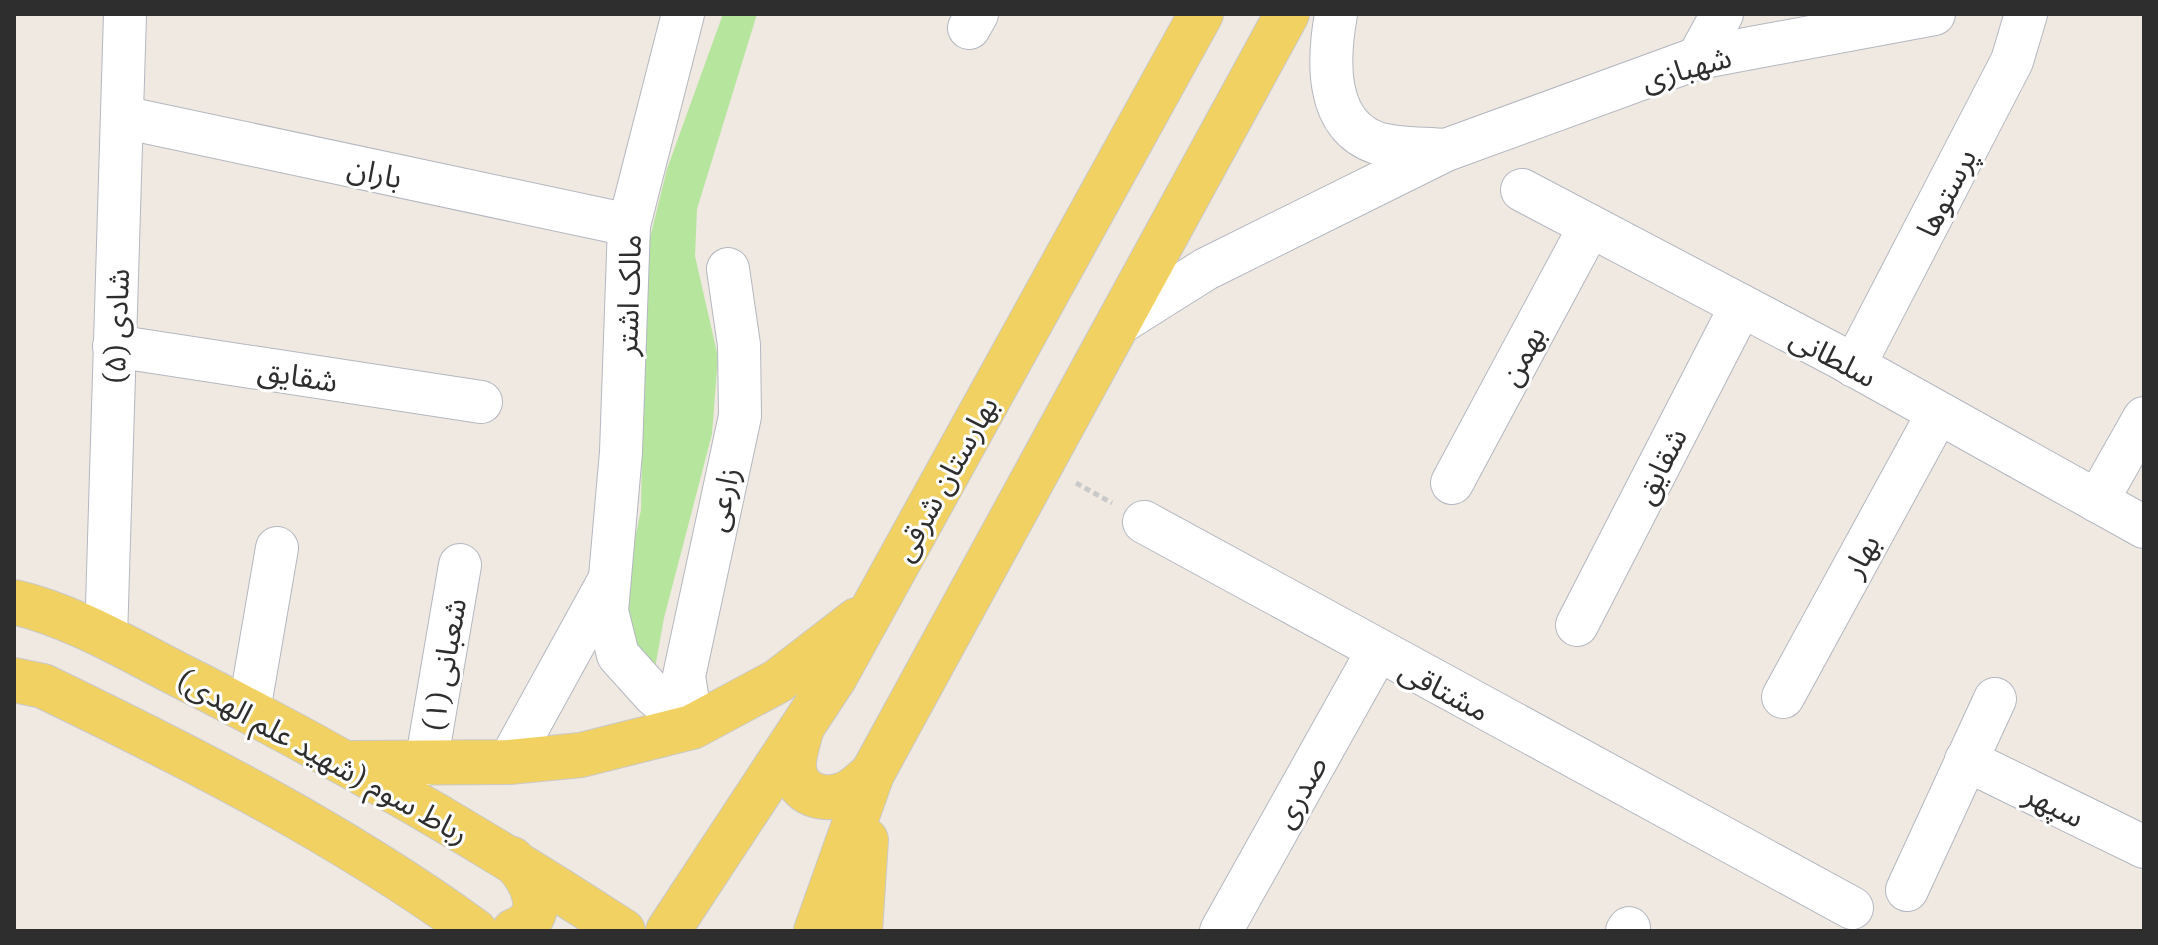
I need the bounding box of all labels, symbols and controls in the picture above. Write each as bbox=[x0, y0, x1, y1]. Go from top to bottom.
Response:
street label: شهبازی bbox=[1637, 37, 1735, 98]
street label: پرستوها bbox=[1907, 142, 1985, 244]
street label: باران bbox=[344, 148, 406, 195]
street label: مالک اشتر bbox=[607, 233, 648, 358]
street label: شادی (۵) bbox=[95, 268, 136, 384]
street label: سلطانی bbox=[1784, 318, 1883, 395]
street label: بهمن bbox=[1490, 319, 1552, 392]
street label: شقایق bbox=[255, 350, 340, 400]
street label: بهارستان شرقی bbox=[884, 389, 1005, 567]
street label: شقایق bbox=[1625, 421, 1695, 510]
street label: زارعی bbox=[696, 463, 747, 535]
street label: بهار bbox=[1833, 527, 1887, 584]
street label: شعبانی (۱) bbox=[414, 595, 473, 733]
street label: مشتاقی bbox=[1393, 650, 1496, 728]
street label: رباط سوم (شهید علم الهدی) bbox=[169, 660, 476, 856]
street label: صدری bbox=[1265, 749, 1334, 834]
street label: سپهر bbox=[2017, 774, 2091, 837]

